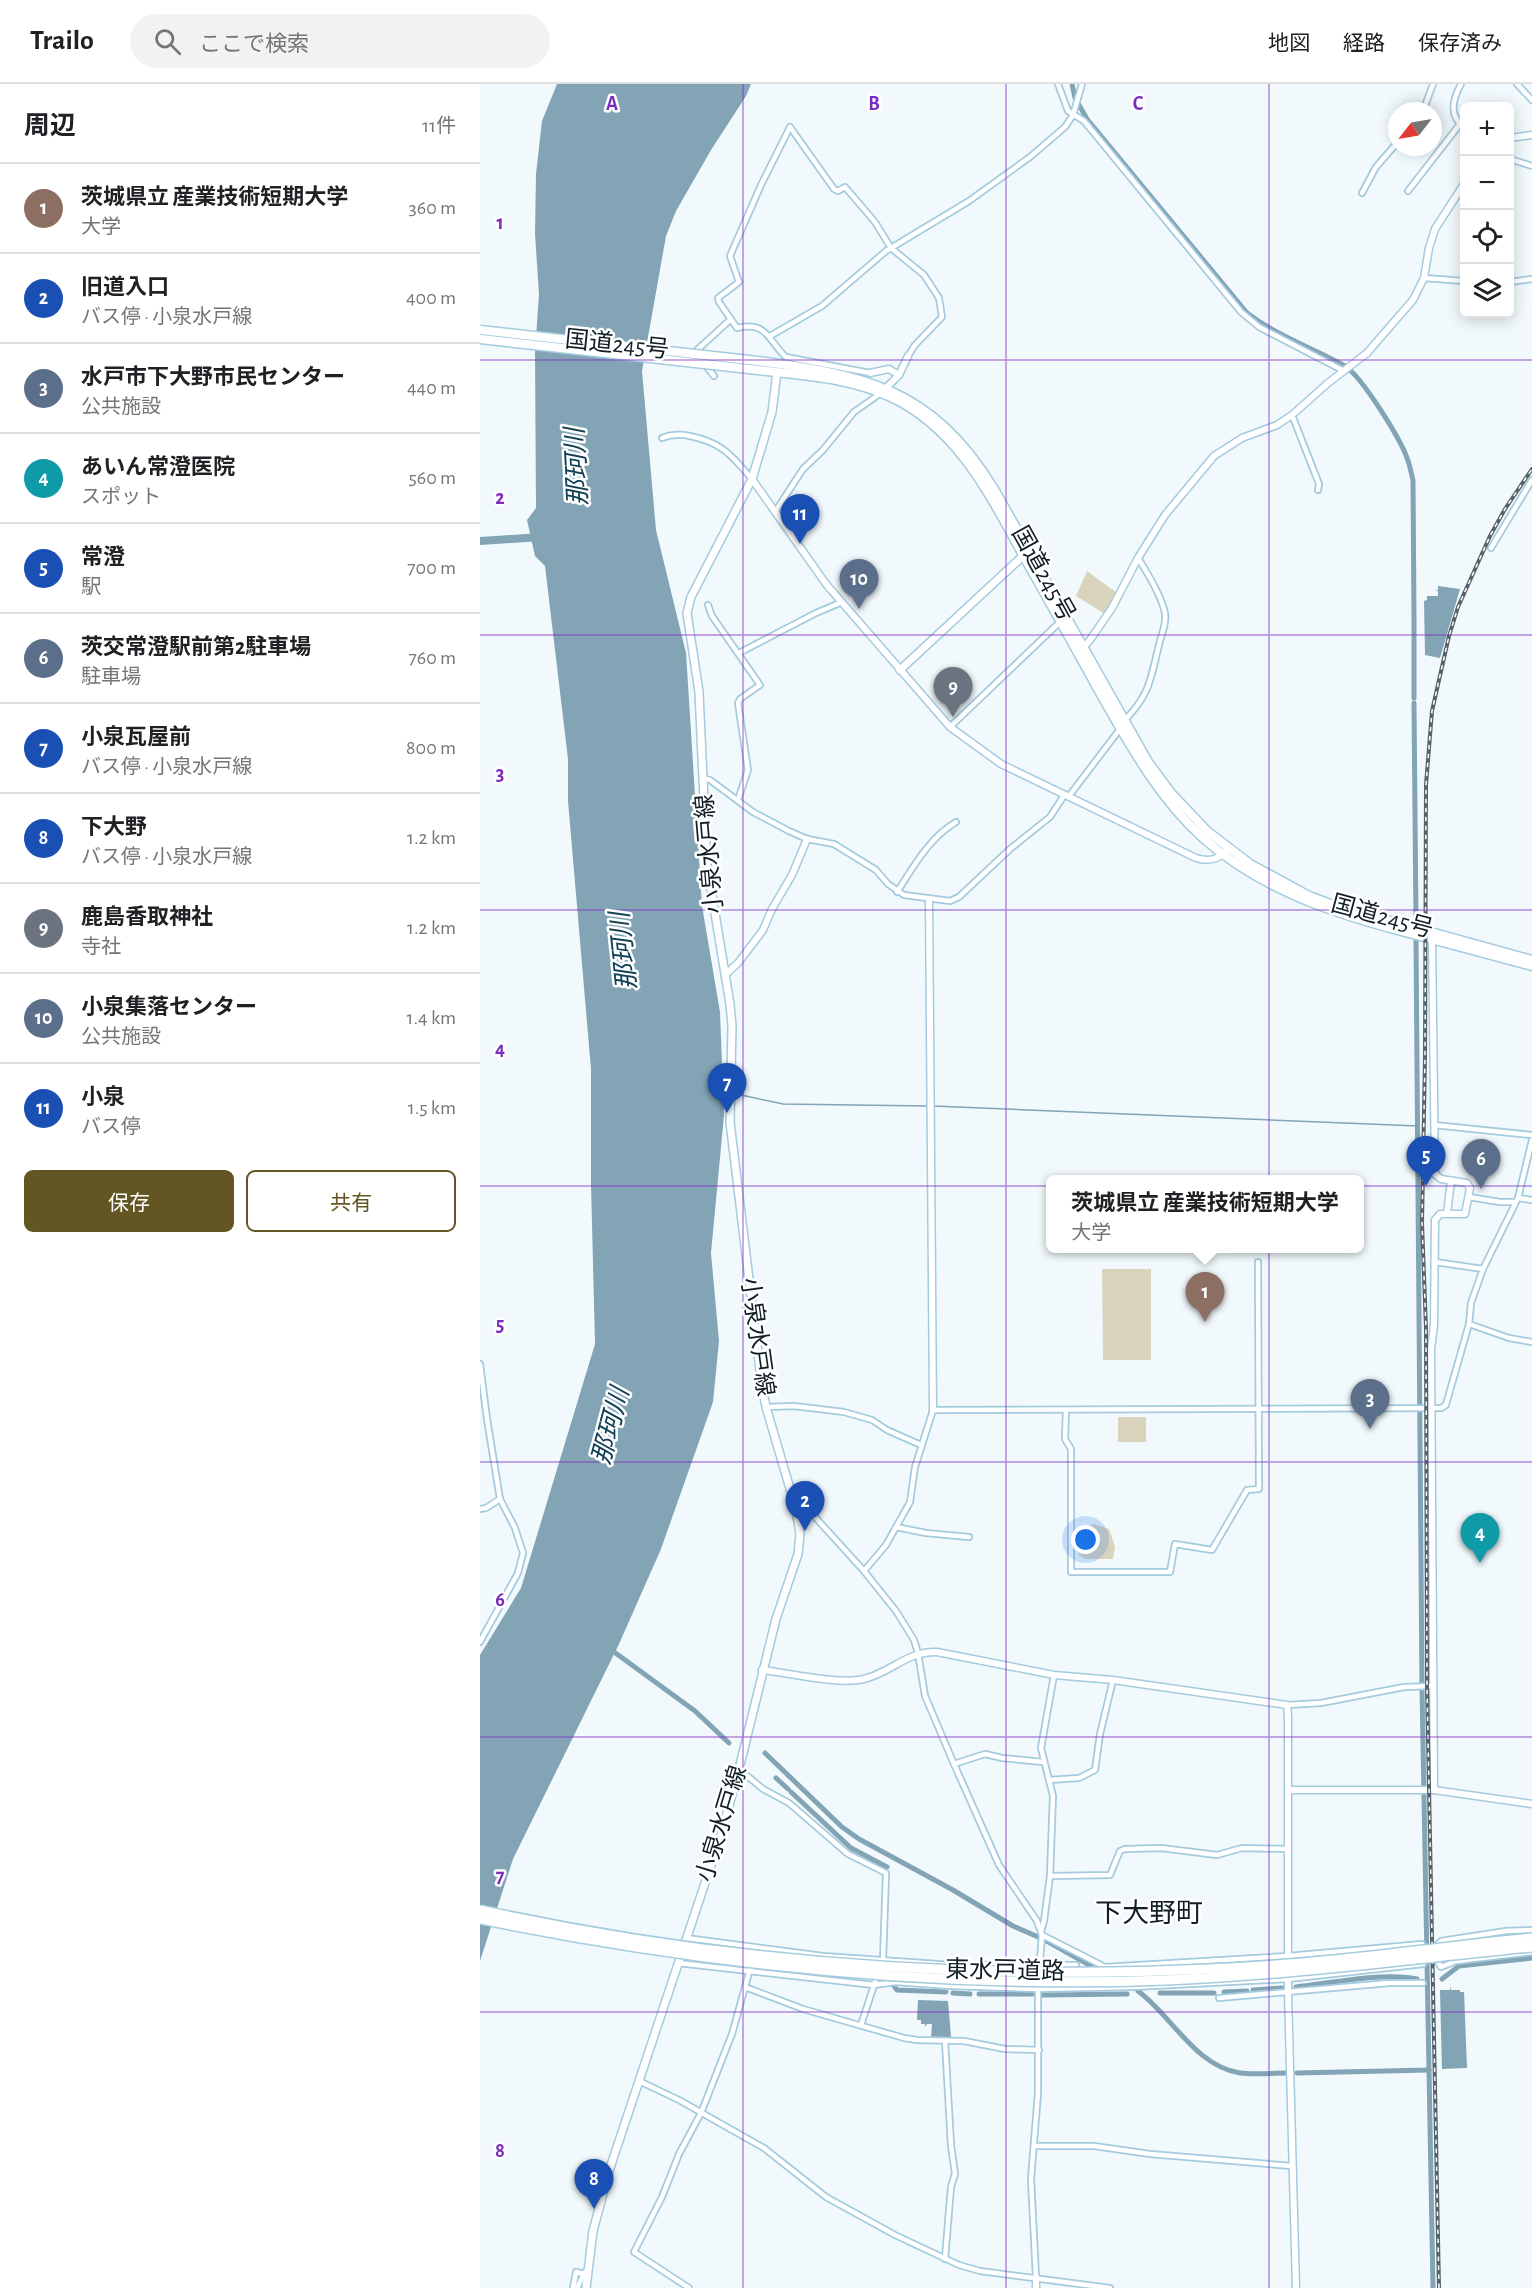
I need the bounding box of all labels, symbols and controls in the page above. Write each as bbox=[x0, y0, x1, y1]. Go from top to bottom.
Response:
search box bbox=[130, 14, 550, 68]
icon: search bbox=[151, 25, 184, 58]
text: Trailo bbox=[30, 27, 94, 55]
text: ここで検索 bbox=[199, 33, 309, 55]
text: 地図 bbox=[1268, 33, 1310, 54]
text: 経路 bbox=[1343, 33, 1385, 54]
text: 保存済み bbox=[1418, 33, 1502, 54]
text: A bbox=[606, 94, 618, 114]
text: B bbox=[868, 94, 880, 114]
text: C bbox=[1133, 94, 1144, 114]
north arrow bbox=[1388, 102, 1442, 156]
map controls bbox=[1460, 102, 1514, 318]
button: + bbox=[1460, 102, 1514, 156]
text: 周辺 bbox=[24, 113, 76, 139]
text: 11件 bbox=[422, 116, 456, 136]
button: − bbox=[1460, 156, 1514, 210]
text: 茨城県立 産業技術短期大学 bbox=[81, 186, 348, 208]
text: 1 bbox=[40, 198, 47, 218]
text: 360 m bbox=[409, 198, 456, 218]
button: locate bbox=[1460, 210, 1514, 264]
text: 1 bbox=[496, 213, 504, 233]
text: 大学 bbox=[81, 217, 121, 237]
button: layers bbox=[1460, 264, 1514, 318]
text: 旧道入口 bbox=[81, 276, 169, 298]
text: 2 bbox=[39, 288, 48, 308]
text: 400 m bbox=[406, 288, 456, 308]
text: バス停 · 小泉水戸線 bbox=[81, 307, 252, 327]
street label: 国道245号 bbox=[564, 326, 670, 362]
text: 水戸市下大野市民センター bbox=[81, 366, 345, 388]
text: 3 bbox=[39, 378, 48, 398]
text: 440 m bbox=[407, 378, 456, 398]
text: 公共施設 bbox=[81, 397, 161, 417]
water label: 那珂川 bbox=[562, 424, 592, 507]
text: あいん常澄医院 bbox=[81, 456, 235, 478]
text: 4 bbox=[38, 468, 49, 488]
text: 560 m bbox=[408, 468, 456, 488]
text: スポット bbox=[81, 487, 161, 507]
text: 2 bbox=[495, 488, 505, 508]
pin: 11 bbox=[780, 494, 820, 544]
street label: 国道245号 bbox=[1007, 522, 1081, 626]
text: 常澄 bbox=[81, 546, 125, 568]
text: 5 bbox=[39, 558, 48, 578]
text: 700 m bbox=[407, 558, 456, 578]
pin: 10 bbox=[840, 560, 878, 609]
text: 駅 bbox=[81, 577, 101, 597]
text: 茨交常澄駅前第2駐車場 bbox=[81, 636, 311, 658]
text: 6 bbox=[39, 648, 48, 668]
text: 760 m bbox=[408, 648, 456, 668]
text: 駐車場 bbox=[81, 667, 141, 687]
pin: 9 bbox=[934, 668, 972, 717]
text: 小泉瓦屋前 bbox=[81, 726, 191, 748]
text: 7 bbox=[39, 738, 48, 758]
text: 800 m bbox=[406, 738, 456, 758]
text: バス停 · 小泉水戸線 bbox=[81, 757, 252, 777]
text: 3 bbox=[496, 764, 504, 784]
street label: 小泉水戸線 bbox=[691, 793, 727, 915]
text: 下大野 bbox=[81, 816, 147, 838]
text: 8 bbox=[39, 828, 48, 848]
text: 1.2 km bbox=[407, 828, 456, 848]
text: バス停 · 小泉水戸線 bbox=[81, 847, 252, 867]
street label: 国道245号 bbox=[1328, 890, 1436, 942]
text: 鹿島香取神社 bbox=[81, 906, 213, 928]
water label: 那珂川 bbox=[607, 908, 641, 991]
text: 9 bbox=[39, 918, 48, 938]
text: 1.2 km bbox=[407, 918, 456, 938]
text: 寺社 bbox=[81, 937, 121, 957]
text: 小泉集落センター bbox=[81, 996, 257, 1018]
text: 10 bbox=[35, 1008, 52, 1028]
text: 1.4 km bbox=[407, 1008, 456, 1028]
text: 公共施設 bbox=[81, 1027, 161, 1047]
text: 4 bbox=[495, 1039, 505, 1059]
pin: 7 bbox=[708, 1064, 746, 1113]
text: 小泉 bbox=[81, 1086, 125, 1108]
text: 11 bbox=[36, 1098, 51, 1118]
text: 1.5 km bbox=[408, 1098, 456, 1118]
text: バス停 bbox=[81, 1117, 141, 1137]
pin: 5 bbox=[1406, 1136, 1446, 1186]
pin: 6 bbox=[1462, 1140, 1500, 1189]
button: 保存 bbox=[24, 1170, 234, 1232]
button: 共有 bbox=[246, 1170, 456, 1232]
popup bbox=[1046, 1175, 1364, 1253]
text: 茨城県立 産業技術短期大学 bbox=[1071, 1192, 1339, 1214]
text: 大学 bbox=[1071, 1223, 1111, 1243]
pin: 1 bbox=[1186, 1272, 1224, 1322]
street label: 小泉水戸線 bbox=[737, 1276, 779, 1398]
text: 5 bbox=[496, 1315, 504, 1335]
pin: 3 bbox=[1350, 1380, 1390, 1429]
water label: 那珂川 bbox=[588, 1382, 634, 1467]
pin: 2 bbox=[786, 1482, 824, 1531]
pin: 4 bbox=[1460, 1514, 1500, 1563]
your location bbox=[1071, 1525, 1100, 1554]
text: 6 bbox=[495, 1590, 505, 1610]
street label: 小泉水戸線 bbox=[691, 1763, 751, 1885]
text: 7 bbox=[496, 1866, 505, 1886]
district label: 下大野町 bbox=[1095, 1899, 1203, 1927]
street label: 東水戸道路 bbox=[945, 1956, 1065, 1984]
text: 8 bbox=[495, 2141, 505, 2161]
pin: 8 bbox=[574, 2160, 614, 2209]

